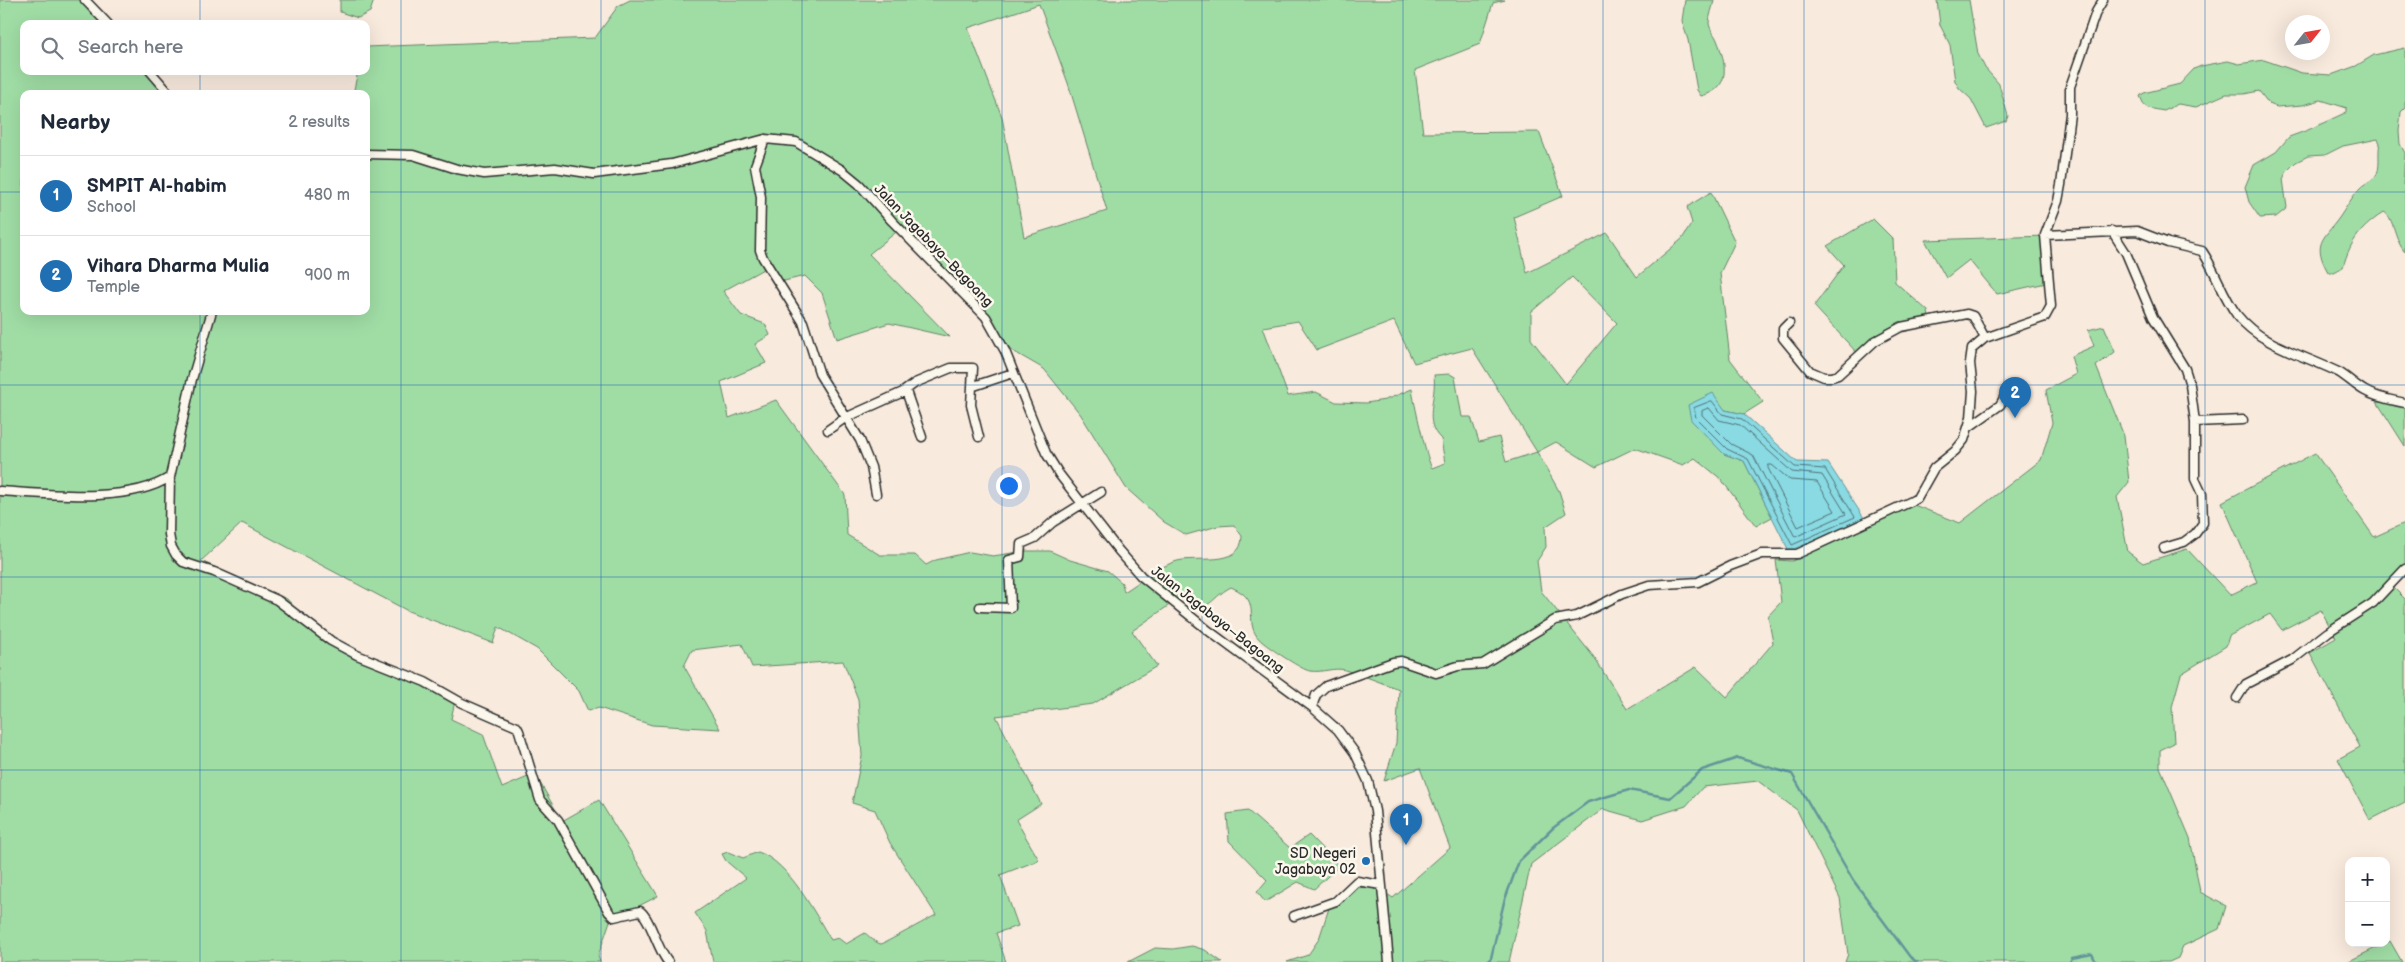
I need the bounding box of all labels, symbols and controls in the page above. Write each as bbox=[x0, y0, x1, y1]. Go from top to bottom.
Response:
north arrow bbox=[2285, 15, 2330, 60]
search box bbox=[20, 20, 370, 75]
icon: search bbox=[38, 34, 66, 62]
text: Search here bbox=[78, 36, 183, 59]
text: Nearby bbox=[40, 110, 110, 135]
text: 2 results bbox=[288, 113, 350, 132]
text: SMPIT Al-habim bbox=[87, 175, 227, 198]
street label: Jalan Jagabaya–Bagoang bbox=[870, 180, 997, 310]
text: 1 bbox=[53, 186, 59, 205]
text: 480 m bbox=[304, 186, 350, 205]
text: School bbox=[87, 198, 136, 217]
text: Vihara Dharma Mulia bbox=[87, 255, 269, 278]
text: 2 bbox=[51, 266, 61, 285]
text: 900 m bbox=[304, 266, 350, 285]
text: Temple bbox=[87, 278, 140, 297]
pin: 2 bbox=[1999, 377, 2031, 418]
your location bbox=[996, 473, 1022, 499]
street label: Jalan Jagabaya–Bagoang bbox=[1148, 562, 1288, 677]
pin: 1 bbox=[1390, 804, 1422, 845]
place label: SD Negeri Jagabaya 02 bbox=[1275, 845, 1357, 878]
marker: SD Negeri Jagabaya 02 bbox=[1360, 855, 1372, 867]
map controls bbox=[2345, 857, 2390, 947]
button: + bbox=[2345, 857, 2390, 902]
button: − bbox=[2345, 902, 2390, 947]

